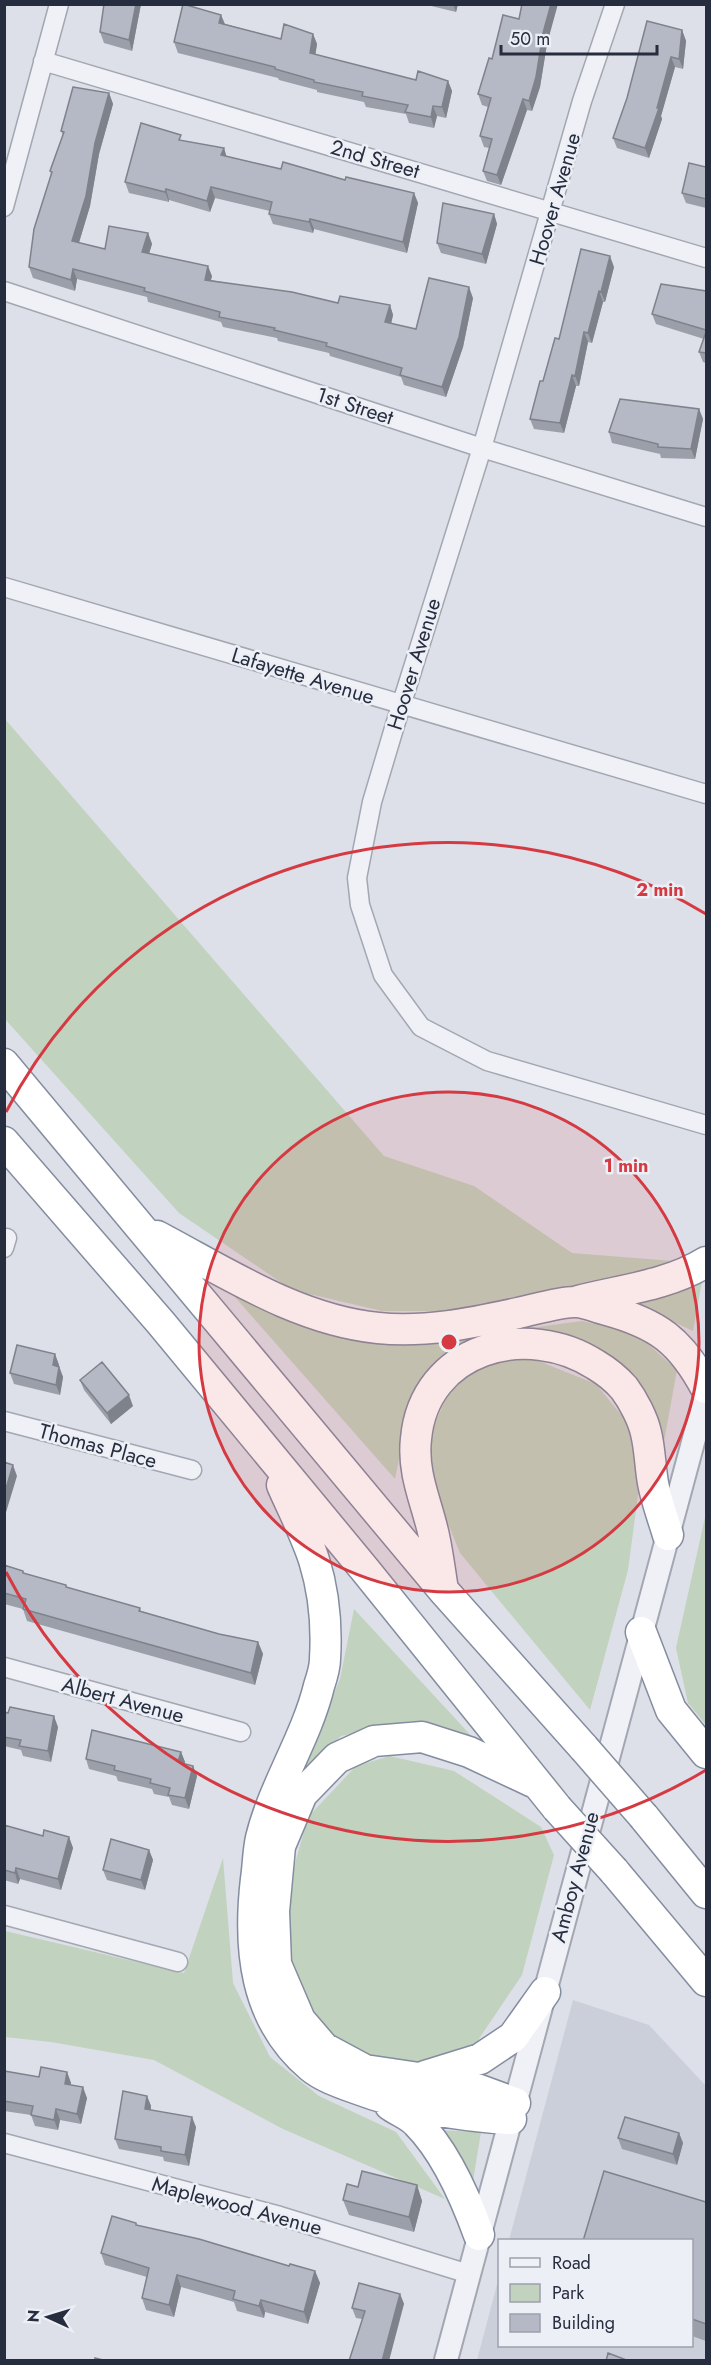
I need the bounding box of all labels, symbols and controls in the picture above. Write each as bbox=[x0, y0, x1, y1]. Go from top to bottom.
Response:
scale bar bbox=[501, 18, 657, 56]
text: 50 m bbox=[510, 26, 550, 52]
street label: Hoover Avenue bbox=[522, 129, 588, 269]
street label: 2nd Street bbox=[327, 132, 423, 186]
street label: 1st Street bbox=[313, 379, 397, 433]
street label: Hoover Avenue bbox=[380, 594, 448, 734]
street label: Lafayette Avenue bbox=[228, 640, 378, 712]
text: 2 min bbox=[636, 877, 684, 903]
text: 1 min bbox=[604, 1153, 648, 1179]
centre of rings bbox=[439, 1332, 459, 1352]
street label: Thomas Place bbox=[36, 1416, 160, 1476]
street label: Albert Avenue bbox=[59, 1669, 188, 1731]
street label: Amboy Avenue bbox=[543, 1808, 607, 1946]
street label: Maplewood Avenue bbox=[149, 2169, 326, 2243]
legend bbox=[498, 2239, 693, 2347]
text: Road bbox=[552, 2250, 591, 2276]
text: Park bbox=[552, 2280, 584, 2306]
north arrow bbox=[18, 2287, 78, 2347]
text: N bbox=[22, 2309, 45, 2323]
text: Building bbox=[552, 2310, 615, 2336]

